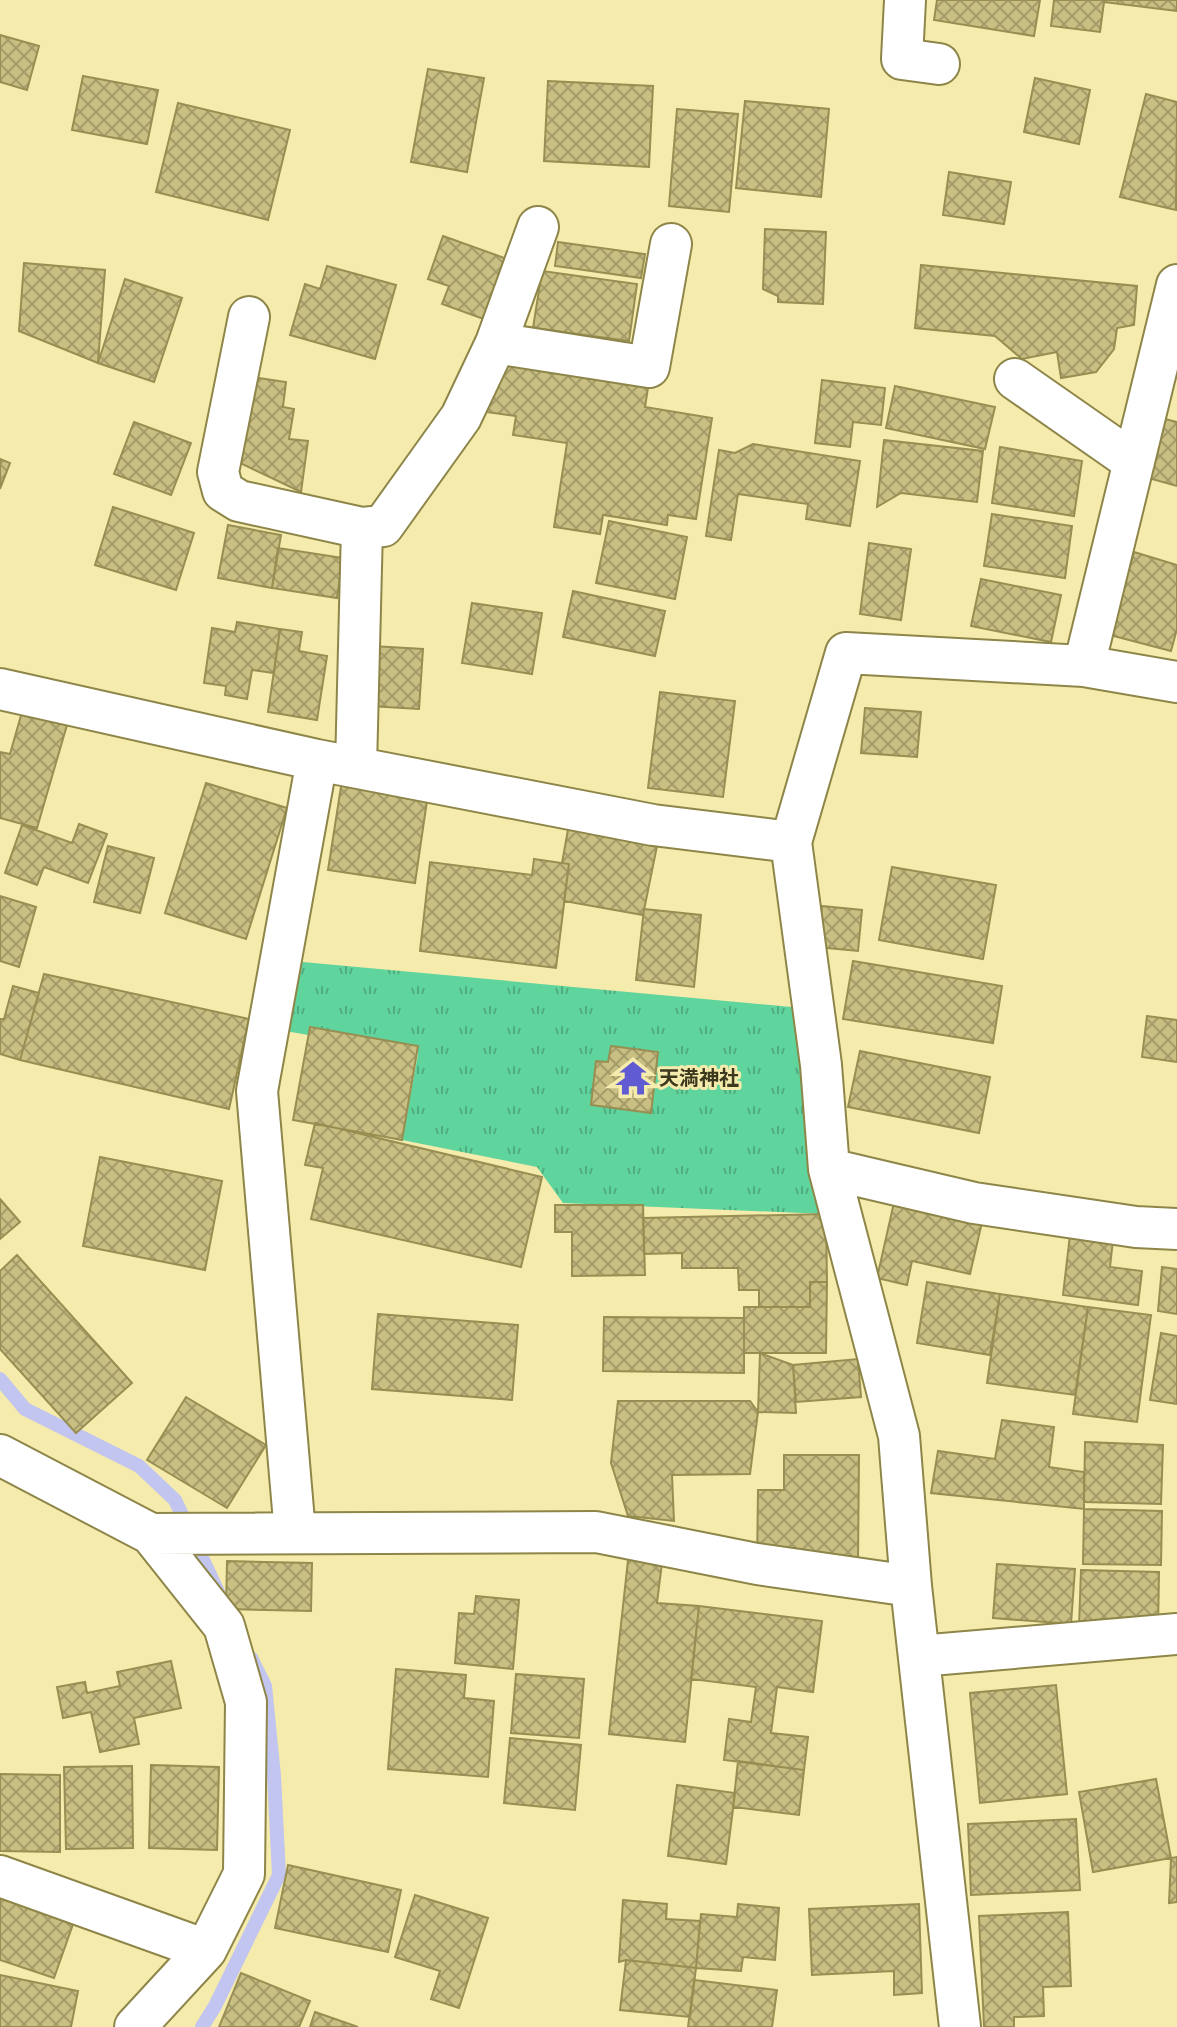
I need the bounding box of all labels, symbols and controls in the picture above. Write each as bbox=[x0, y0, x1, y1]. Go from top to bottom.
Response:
temple icon: 天満神社 bbox=[614, 1059, 652, 1097]
place label: 天満神社 bbox=[659, 1066, 739, 1090]

